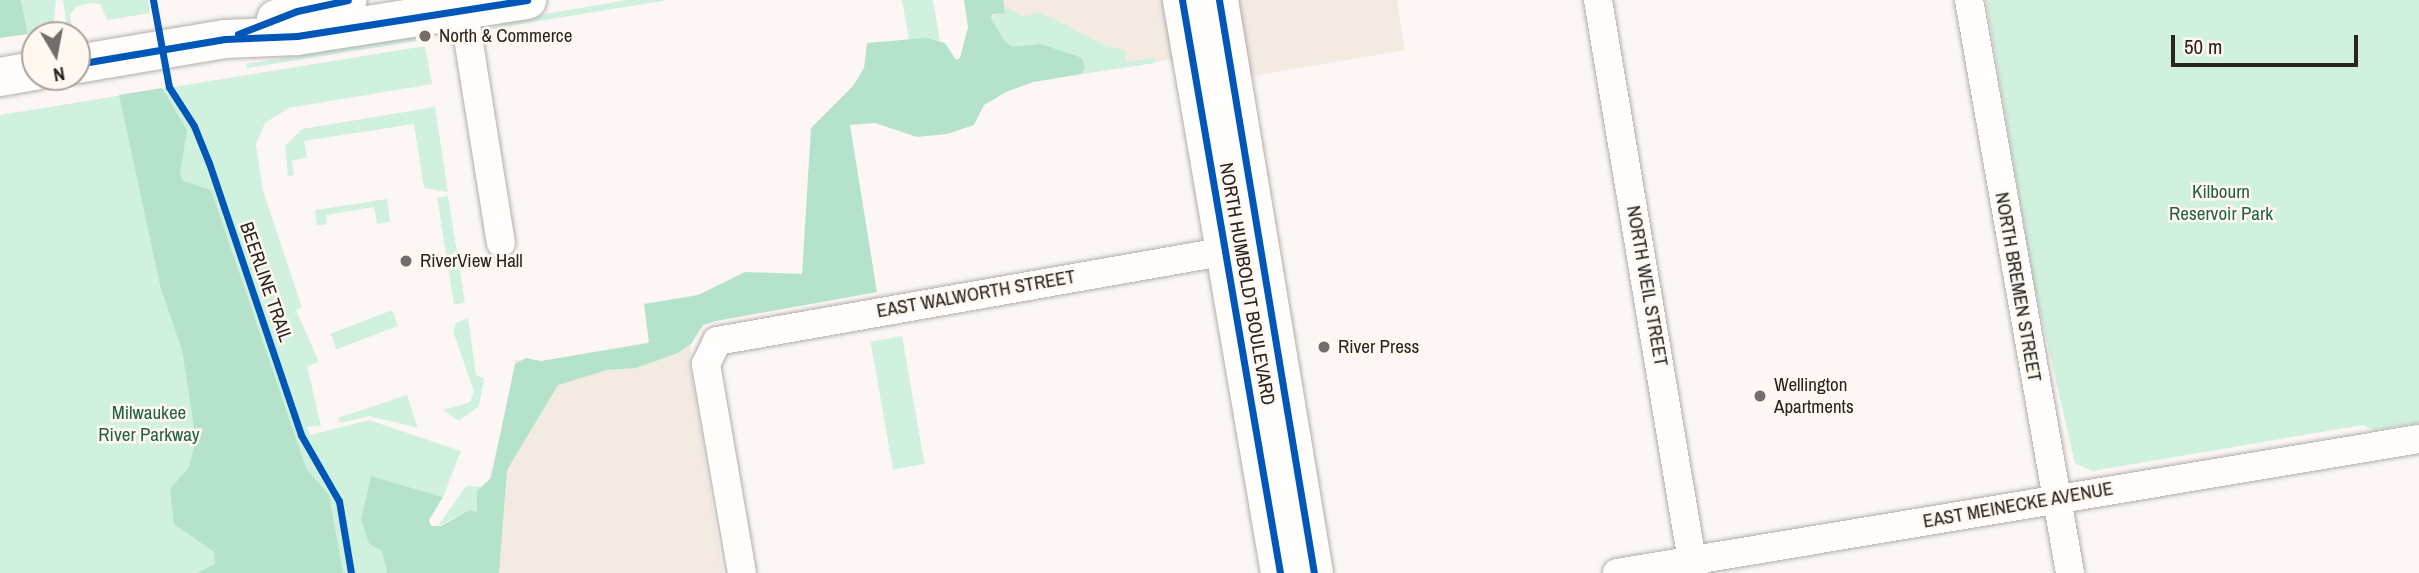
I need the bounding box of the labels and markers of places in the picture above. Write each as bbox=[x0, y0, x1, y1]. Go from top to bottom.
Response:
place label: North & Commerce bbox=[439, 25, 572, 47]
marker: North & Commerce bbox=[417, 28, 433, 44]
place label: RiverView Hall bbox=[420, 250, 523, 272]
marker: RiverView Hall bbox=[398, 253, 414, 269]
place label: River Press bbox=[1338, 336, 1419, 358]
marker: River Press bbox=[1316, 339, 1332, 355]
place label: Wellington Apartments bbox=[1774, 374, 1854, 418]
marker: Wellington Apartments bbox=[1752, 388, 1768, 404]

